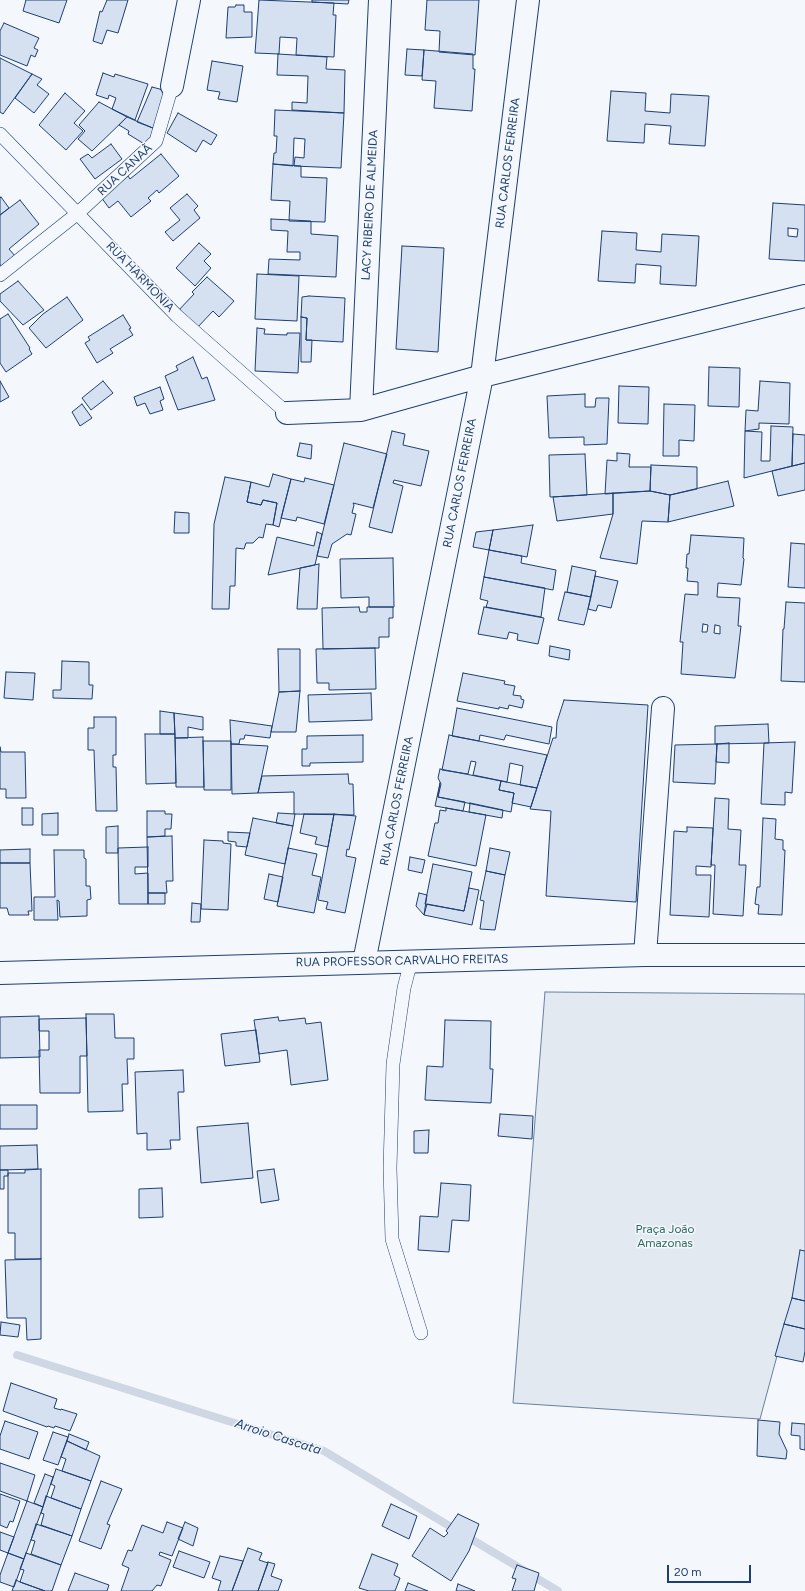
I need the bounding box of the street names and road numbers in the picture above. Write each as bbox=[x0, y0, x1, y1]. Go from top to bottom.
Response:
street label: RUA CARLOS FERREIRA bbox=[493, 97, 523, 229]
street label: LACY RIBEIRO DE ALMEIDA bbox=[359, 129, 381, 281]
street label: RUA CANAÃ bbox=[95, 141, 155, 199]
street label: RUA HARMONIA bbox=[103, 239, 177, 315]
street label: RUA CARLOS FERREIRA bbox=[440, 417, 480, 549]
street label: RUA CARLOS FERREIRA bbox=[377, 735, 417, 867]
street label: RUA PROFESSOR CARVALHO FREITAS bbox=[296, 952, 508, 970]

